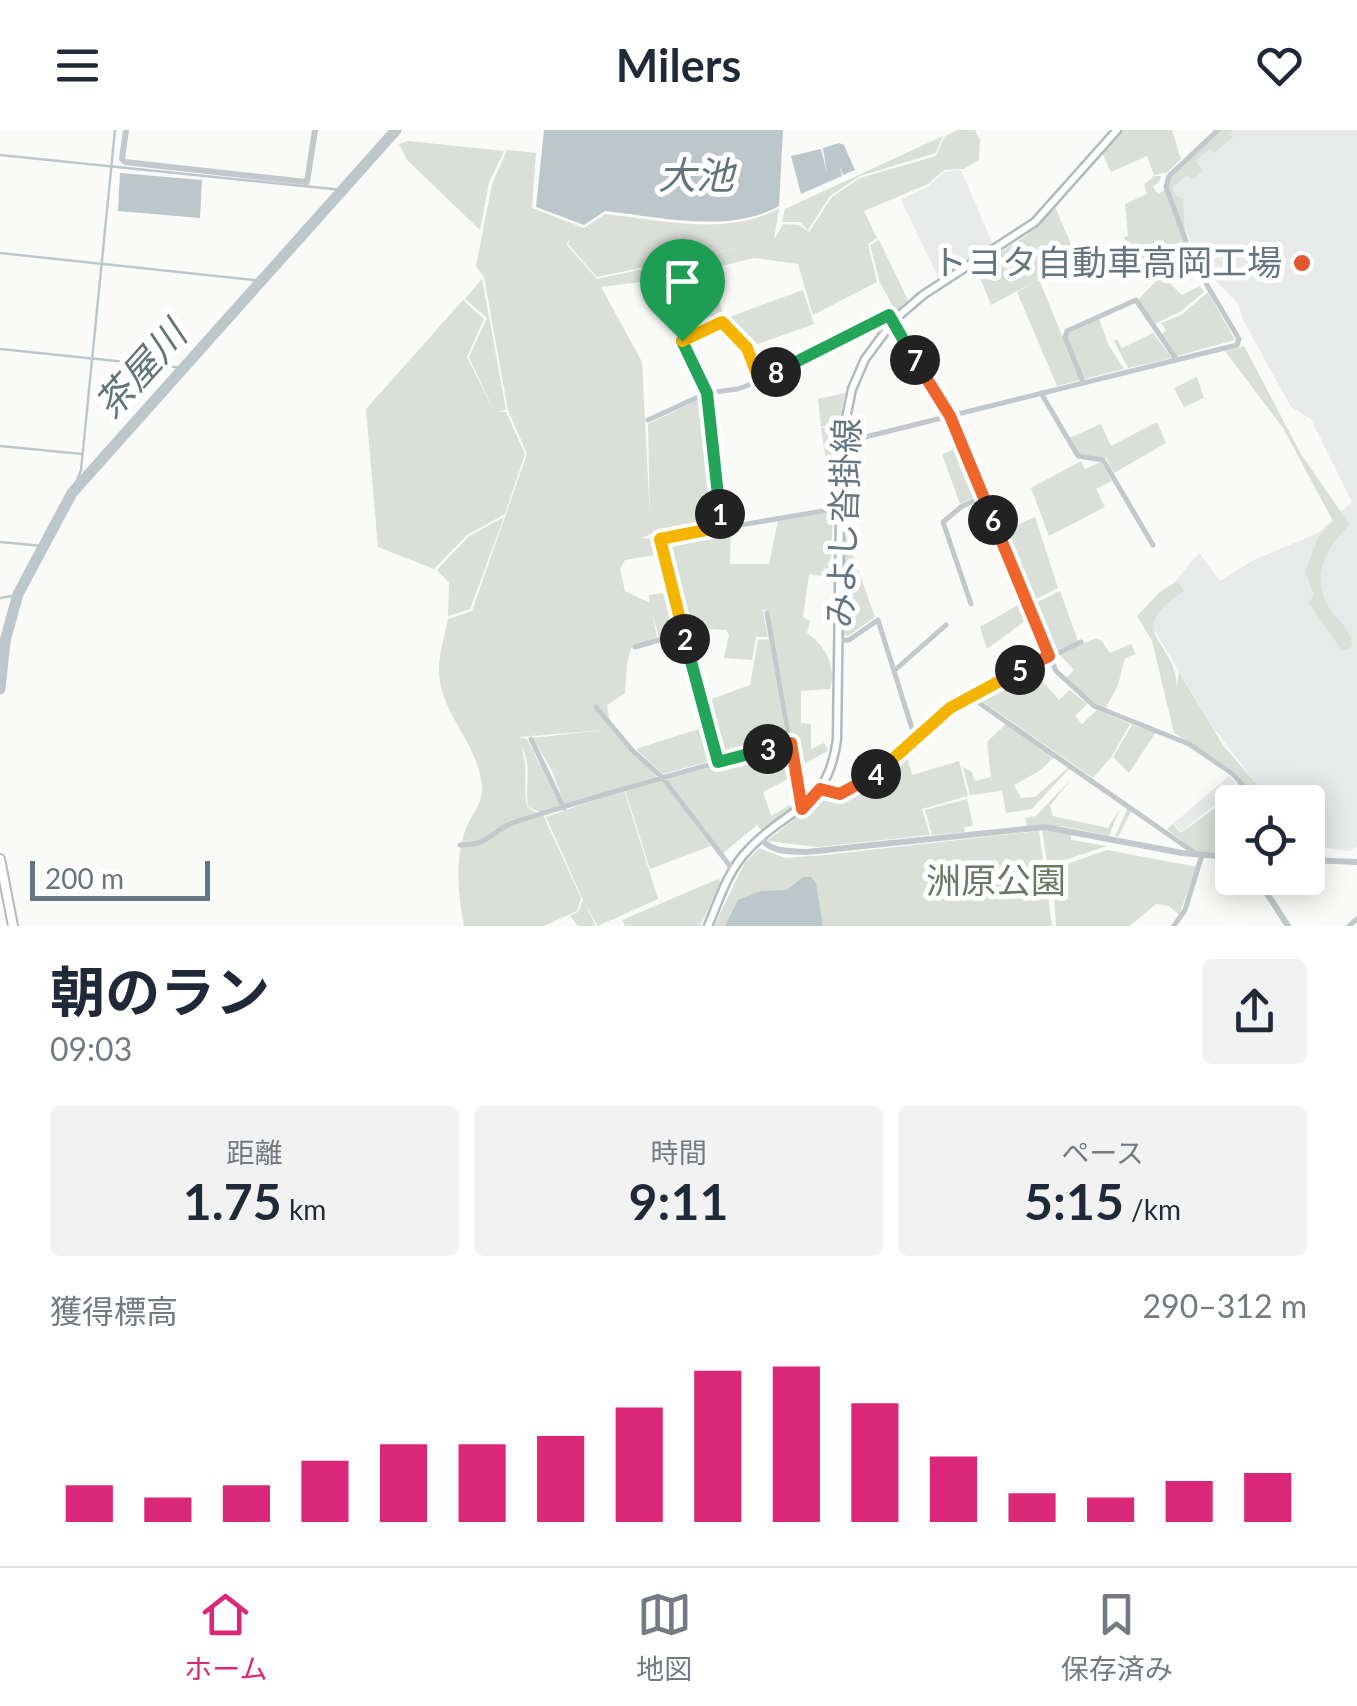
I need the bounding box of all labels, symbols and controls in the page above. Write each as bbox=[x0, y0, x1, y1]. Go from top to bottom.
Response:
icon: menu bbox=[50, 38, 105, 93]
text: Milers bbox=[616, 38, 741, 92]
icon: heart bbox=[1252, 38, 1307, 93]
water label: 大池 bbox=[658, 151, 738, 197]
pin bbox=[640, 239, 725, 342]
place label: トヨタ自動車高岡工場 bbox=[932, 240, 1282, 282]
marker: トヨタ自動車高岡工場 bbox=[1291, 252, 1313, 274]
icon: arrive bbox=[655, 254, 710, 309]
water label: 茶屋川 bbox=[84, 308, 197, 426]
pin: 7 bbox=[890, 335, 940, 385]
text: 7 bbox=[907, 343, 923, 377]
pin: 8 bbox=[751, 347, 801, 397]
text: 8 bbox=[768, 355, 784, 389]
street label: みよし沓掛線 bbox=[817, 417, 867, 629]
pin: 1 bbox=[695, 489, 745, 539]
pin: 6 bbox=[968, 495, 1018, 545]
text: 1 bbox=[712, 497, 728, 531]
text: 6 bbox=[985, 503, 1001, 537]
pin: 2 bbox=[660, 614, 710, 664]
text: 2 bbox=[677, 622, 693, 656]
pin: 5 bbox=[995, 645, 1045, 695]
text: 5 bbox=[1012, 653, 1028, 687]
pin: 3 bbox=[743, 724, 793, 774]
text: 3 bbox=[760, 732, 776, 766]
pin: 4 bbox=[851, 749, 901, 799]
text: 4 bbox=[868, 757, 884, 791]
map controls bbox=[1215, 785, 1325, 895]
button: locate bbox=[1215, 785, 1325, 895]
scale bar bbox=[30, 856, 210, 900]
park label: 洲原公園 bbox=[926, 858, 1066, 900]
text: 200 m bbox=[45, 861, 124, 895]
text: 朝のラン bbox=[50, 958, 270, 1024]
button: share bbox=[1202, 959, 1307, 1064]
text: 09:03 bbox=[50, 1029, 132, 1068]
text: 距離 bbox=[226, 1135, 283, 1169]
text: 時間 bbox=[650, 1135, 707, 1169]
text: ペース bbox=[1061, 1135, 1144, 1169]
text: 1.75 bbox=[183, 1171, 282, 1231]
text: 9:11 bbox=[629, 1171, 728, 1231]
text: 5:15 bbox=[1024, 1171, 1124, 1231]
text: km bbox=[282, 1192, 326, 1226]
text: /km bbox=[1124, 1192, 1181, 1226]
text: 290–312 m bbox=[1143, 1286, 1307, 1325]
text: 獲得標高 bbox=[50, 1291, 178, 1330]
tab: ホーム bbox=[184, 1587, 267, 1687]
tab: 地図 bbox=[636, 1587, 692, 1687]
tab: 保存済み bbox=[1061, 1587, 1173, 1687]

